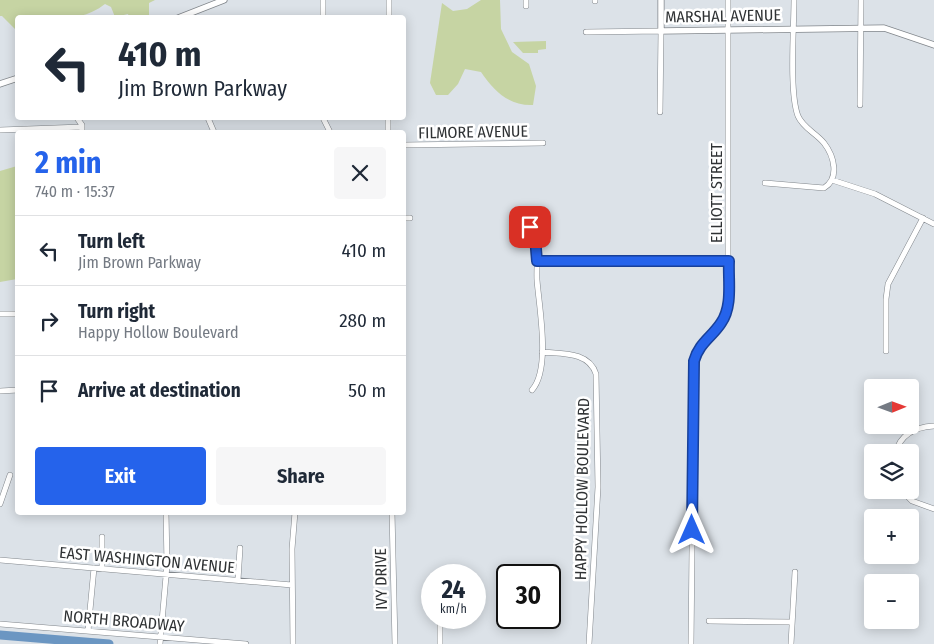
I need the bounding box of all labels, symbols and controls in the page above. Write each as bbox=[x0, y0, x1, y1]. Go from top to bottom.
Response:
street label: MARSHAL AVENUE bbox=[665, 5, 781, 27]
text: 410 m bbox=[118, 33, 202, 75]
icon: left bbox=[35, 35, 100, 100]
text: Jim Brown Parkway bbox=[118, 75, 287, 102]
street label: FILMORE AVENUE bbox=[418, 122, 528, 142]
street label: ELLIOTT STREET bbox=[707, 142, 726, 243]
text: 2 min bbox=[35, 145, 102, 181]
button: close bbox=[334, 147, 386, 199]
text: 740 m · 15:37 bbox=[35, 182, 115, 201]
pin bbox=[509, 206, 551, 248]
icon: arrive bbox=[516, 213, 544, 241]
text: Turn left bbox=[78, 230, 145, 253]
icon: left bbox=[35, 237, 63, 265]
text: 410 m bbox=[341, 239, 386, 262]
text: Jim Brown Parkway bbox=[78, 253, 201, 272]
text: Turn right bbox=[78, 300, 155, 323]
icon: right bbox=[35, 307, 63, 335]
text: 280 m bbox=[339, 309, 386, 332]
text: Happy Hollow Boulevard bbox=[78, 323, 239, 342]
icon: arrive bbox=[35, 377, 63, 405]
text: Arrive at destination bbox=[78, 379, 241, 402]
text: 50 m bbox=[348, 379, 386, 402]
north arrow bbox=[864, 379, 919, 434]
map controls bbox=[864, 379, 919, 629]
street label: HAPPY HOLLOW BOULEVARD bbox=[571, 398, 593, 580]
button: layers bbox=[864, 444, 919, 499]
button: Exit bbox=[35, 447, 206, 505]
button: Share bbox=[216, 447, 386, 505]
position arrow bbox=[665, 503, 717, 555]
button: + bbox=[864, 509, 919, 564]
street label: EAST WASHINGTON AVENUE bbox=[58, 543, 236, 577]
street label: IVY DRIVE bbox=[371, 548, 391, 610]
speed limit sign: 30 bbox=[496, 564, 561, 629]
button: − bbox=[864, 574, 919, 629]
text: 24 bbox=[442, 575, 465, 605]
text: km/h bbox=[440, 602, 467, 616]
street label: NORTH BROADWAY bbox=[63, 606, 185, 636]

